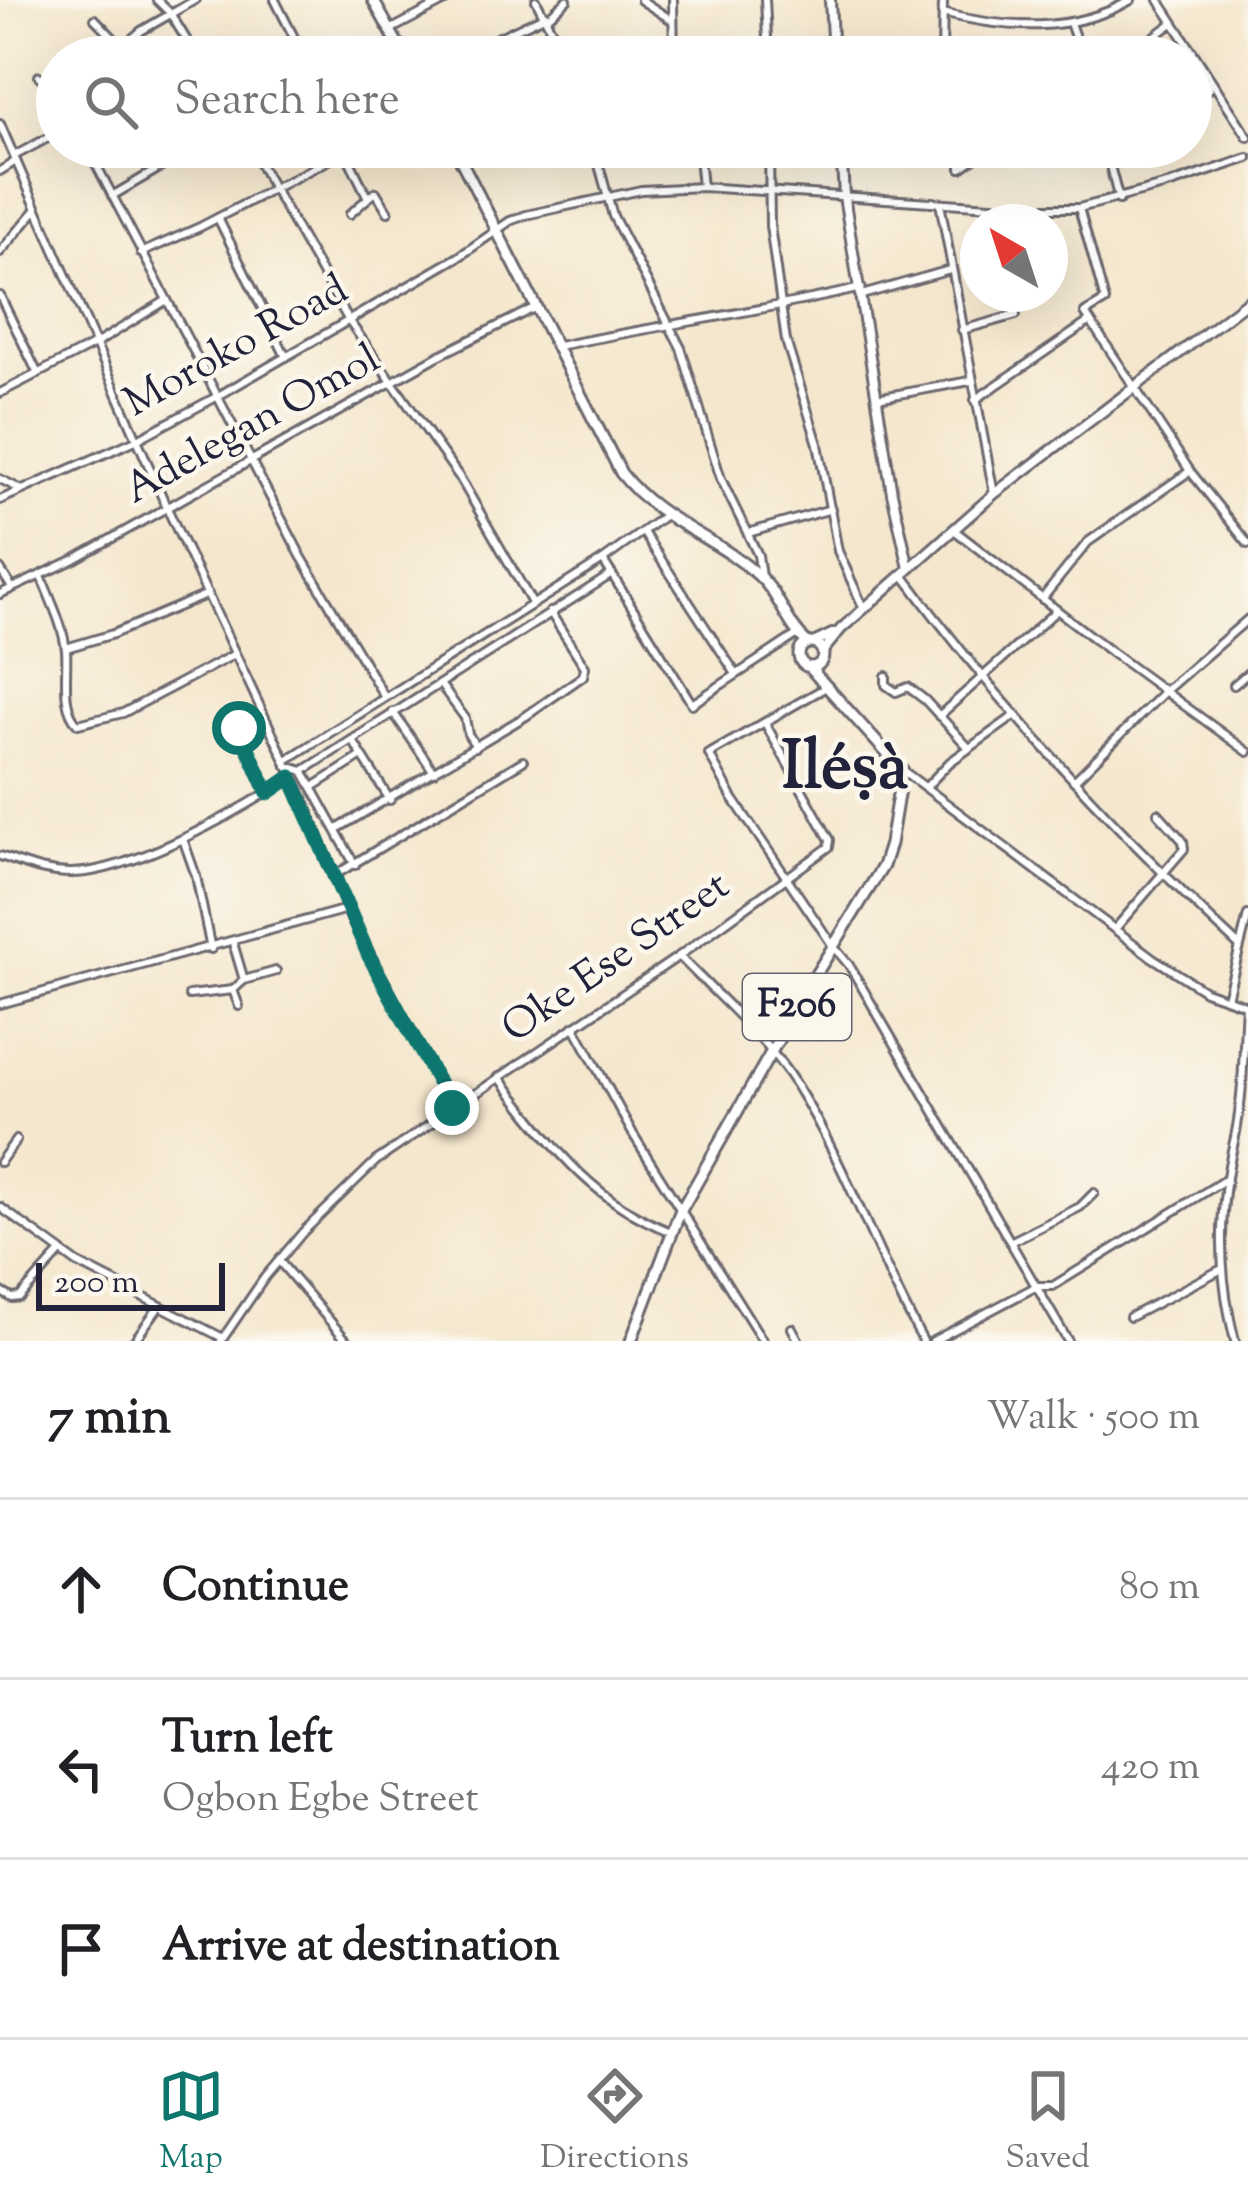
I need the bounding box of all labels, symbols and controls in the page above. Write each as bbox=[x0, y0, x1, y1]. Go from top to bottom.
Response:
search box bbox=[36, 36, 1212, 168]
icon: search bbox=[78, 69, 144, 135]
text: Search here bbox=[174, 70, 400, 135]
north arrow bbox=[960, 204, 1068, 312]
street label: Moroko Road bbox=[114, 262, 360, 434]
street label: Adelegan Omol bbox=[114, 331, 392, 521]
route start bbox=[212, 701, 266, 755]
district label: Iléṣà bbox=[782, 724, 909, 819]
street label: Oke Ese Street bbox=[491, 858, 743, 1060]
road number: F206 bbox=[743, 974, 851, 1040]
route end bbox=[425, 1081, 479, 1135]
scale bar bbox=[36, 1257, 225, 1310]
text: 200 m bbox=[54, 1260, 139, 1308]
text: 7 min bbox=[48, 1383, 171, 1456]
text: Walk · 500 m bbox=[987, 1391, 1200, 1447]
icon: ahead bbox=[48, 1556, 114, 1622]
text: Continue bbox=[162, 1556, 349, 1621]
text: 80 m bbox=[1119, 1561, 1200, 1617]
text: Turn left bbox=[162, 1708, 333, 1773]
icon: left bbox=[48, 1736, 114, 1802]
text: 420 m bbox=[1101, 1741, 1200, 1797]
text: Ogbon Egbe Street bbox=[162, 1773, 479, 1829]
icon: arrive bbox=[48, 1916, 114, 1982]
text: Arrive at destination bbox=[162, 1916, 560, 1981]
tab: Map bbox=[158, 2063, 224, 2183]
tab: Directions bbox=[540, 2063, 689, 2183]
tab: Saved bbox=[1005, 2063, 1090, 2183]

